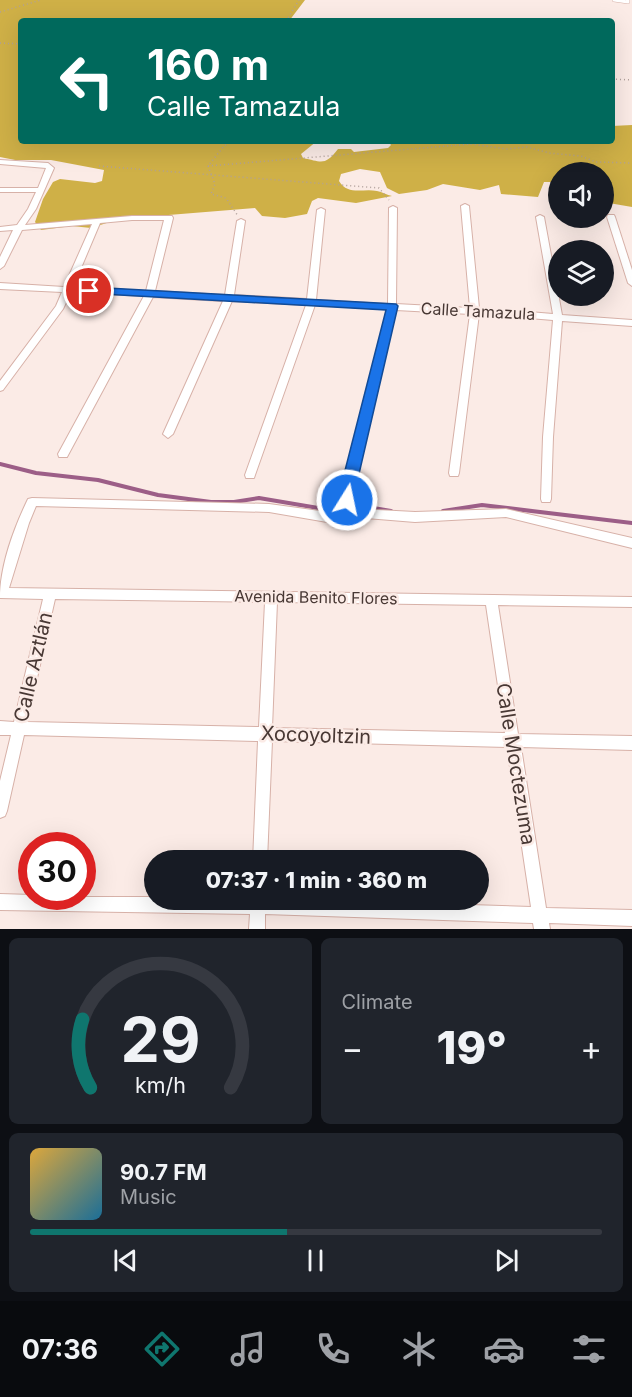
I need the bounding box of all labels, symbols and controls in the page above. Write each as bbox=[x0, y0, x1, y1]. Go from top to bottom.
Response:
text: 160 m bbox=[147, 39, 269, 90]
icon: left bbox=[48, 42, 126, 120]
text: Calle Tamazula bbox=[147, 90, 340, 123]
map controls bbox=[548, 162, 614, 306]
button: sound bbox=[548, 162, 614, 228]
button: layers bbox=[548, 240, 614, 306]
pin bbox=[63, 265, 114, 316]
icon: arrive bbox=[72, 274, 105, 307]
street label: Calle Tamazula bbox=[420, 298, 536, 324]
position arrow bbox=[315, 468, 379, 532]
street label: Avenida Benito Flores bbox=[234, 586, 398, 608]
street label: Calle Aztlán bbox=[9, 610, 57, 724]
street label: Calle Moctezuma bbox=[491, 681, 541, 847]
street label: Xocoyoltzin bbox=[260, 721, 372, 749]
speed limit sign: 30 bbox=[18, 832, 96, 910]
text: 07:37 · 1 min · 360 m bbox=[206, 867, 427, 893]
text: Climate bbox=[342, 990, 413, 1014]
text: 29 bbox=[120, 1002, 200, 1077]
text: 19° bbox=[437, 1020, 507, 1075]
text: − bbox=[342, 1028, 363, 1068]
text: + bbox=[580, 1028, 602, 1068]
text: km/h bbox=[135, 1072, 186, 1098]
text: 90.7 FM bbox=[120, 1159, 207, 1185]
text: Music bbox=[120, 1185, 177, 1209]
icon: previous bbox=[109, 1244, 142, 1277]
icon: pause bbox=[299, 1244, 332, 1277]
icon: next bbox=[490, 1244, 523, 1277]
icon: directions bbox=[141, 1328, 183, 1370]
icon: music bbox=[227, 1328, 269, 1370]
icon: phone bbox=[312, 1328, 354, 1370]
icon: climate bbox=[398, 1328, 440, 1370]
icon: car bbox=[483, 1328, 525, 1370]
icon: filters bbox=[568, 1328, 610, 1370]
text: 07:36 bbox=[22, 1333, 98, 1366]

